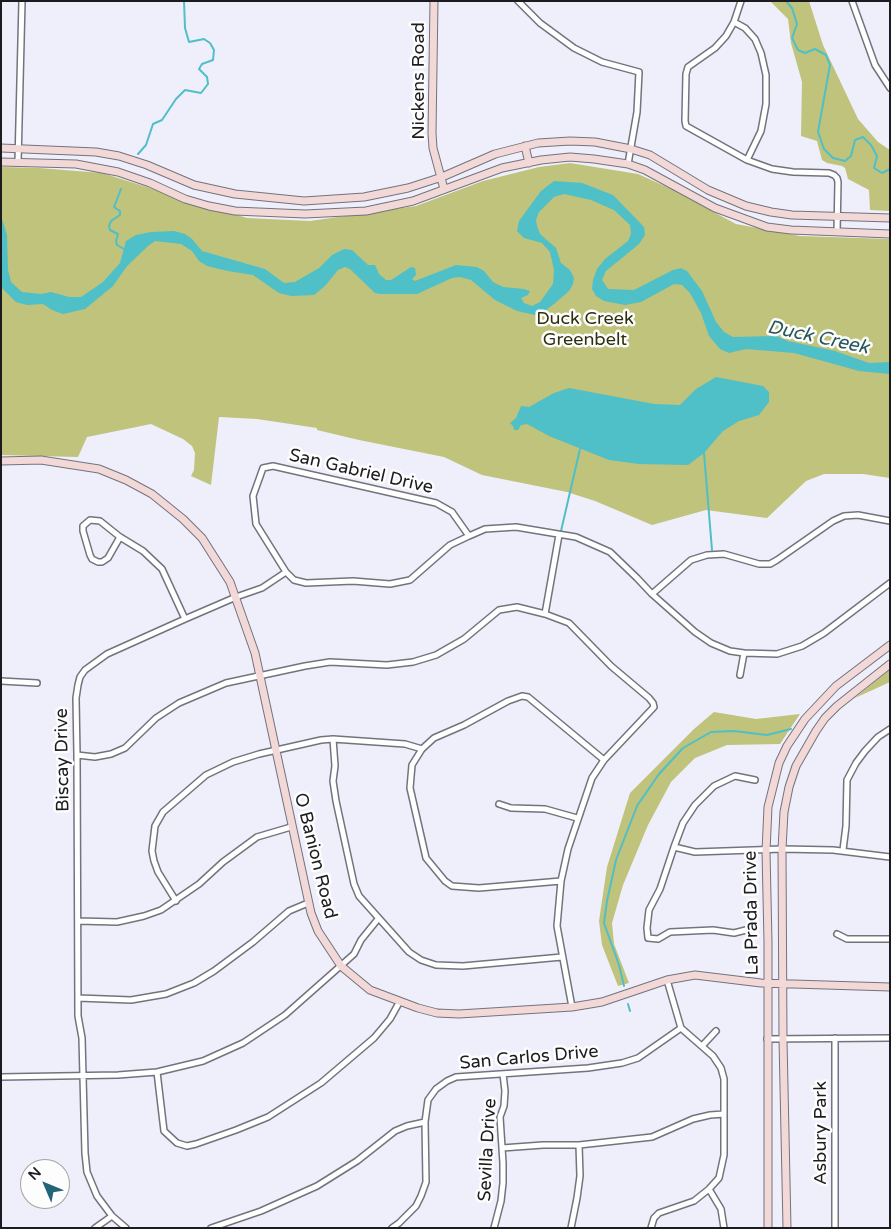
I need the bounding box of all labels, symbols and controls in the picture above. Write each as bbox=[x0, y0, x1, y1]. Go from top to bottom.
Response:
street label: Nickens Road bbox=[408, 22, 430, 140]
park label: Duck Creek Greenbelt bbox=[536, 308, 634, 350]
water label: Duck Creek bbox=[765, 316, 871, 360]
street label: San Gabriel Drive bbox=[287, 445, 435, 499]
street label: Biscay Drive bbox=[51, 708, 75, 812]
street label: O Banion Road bbox=[289, 791, 341, 921]
street label: La Prada Drive bbox=[740, 851, 764, 975]
street label: San Carlos Drive bbox=[459, 1041, 599, 1075]
street label: Asbury Park bbox=[810, 1081, 832, 1185]
street label: Sevilla Drive bbox=[475, 1098, 501, 1202]
north arrow bbox=[20, 1159, 70, 1209]
text: N bbox=[25, 1164, 45, 1184]

